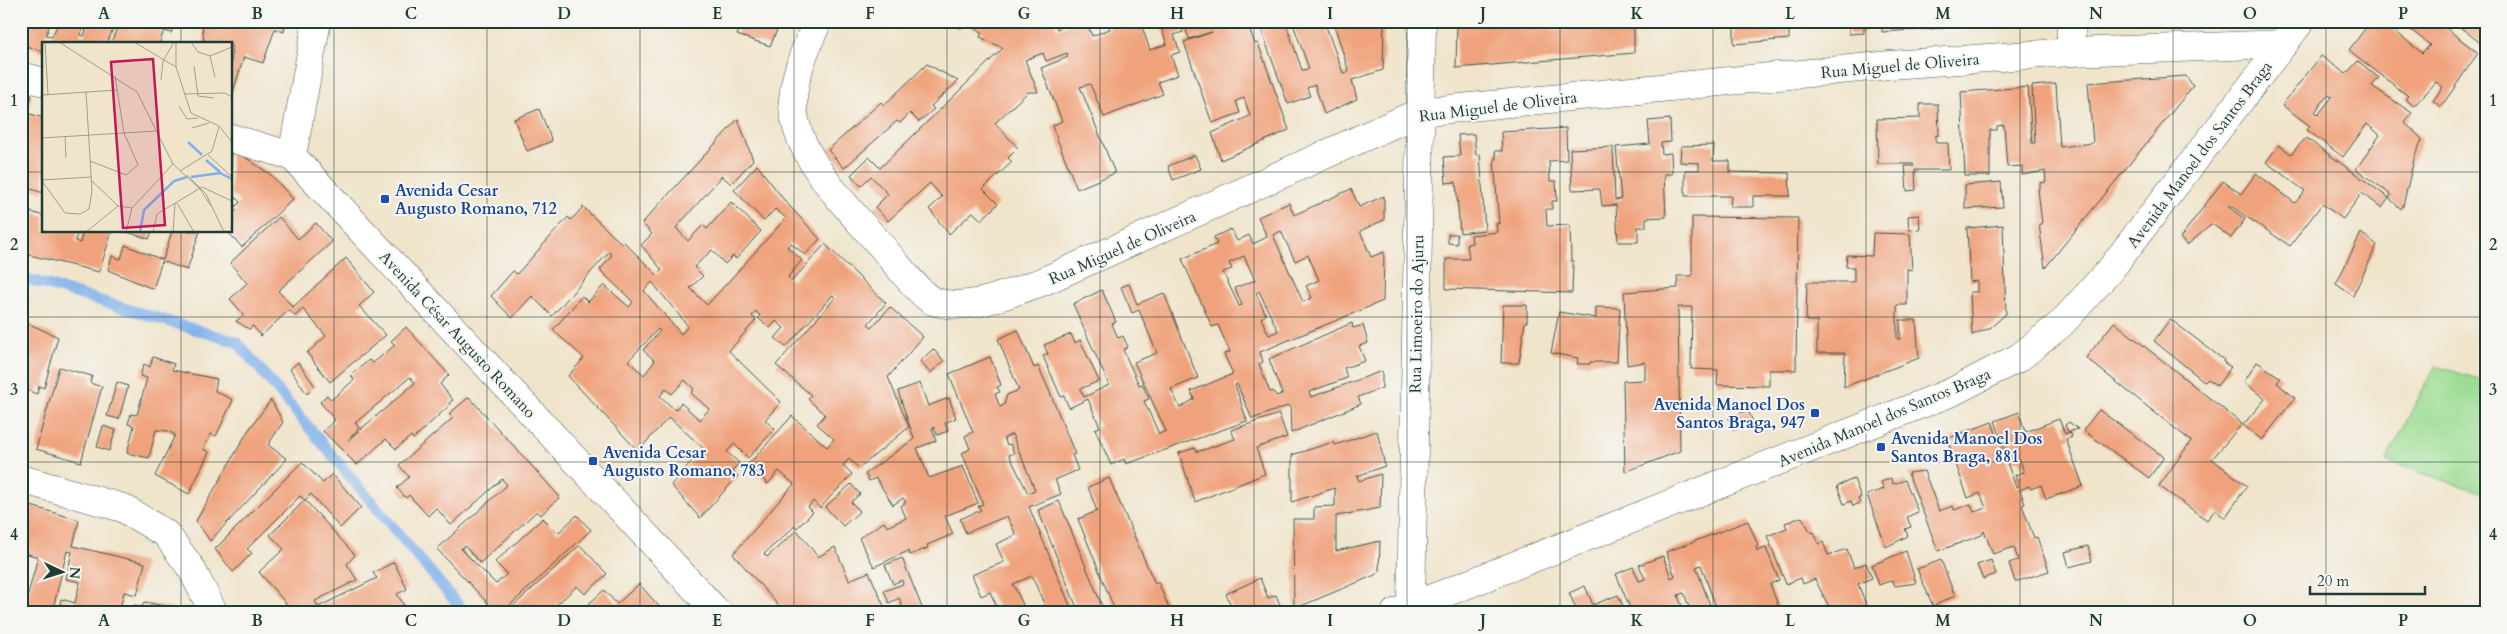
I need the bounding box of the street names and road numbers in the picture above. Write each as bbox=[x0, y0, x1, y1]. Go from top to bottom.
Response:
street label: Rua Miguel de Oliveira bbox=[1820, 48, 1980, 84]
street label: Avenida Manoel dos Santos Braga bbox=[2122, 56, 2278, 253]
street label: Rua Miguel de Oliveira bbox=[1418, 86, 1579, 128]
street label: Rua Miguel de Oliveira bbox=[1045, 205, 1200, 290]
street label: Rua Limoeiro do Ajuru bbox=[1405, 234, 1429, 394]
street label: Avenida César Augusto Romano bbox=[374, 246, 541, 423]
street label: Avenida Manoel dos Santos Braga bbox=[1775, 363, 1994, 473]

